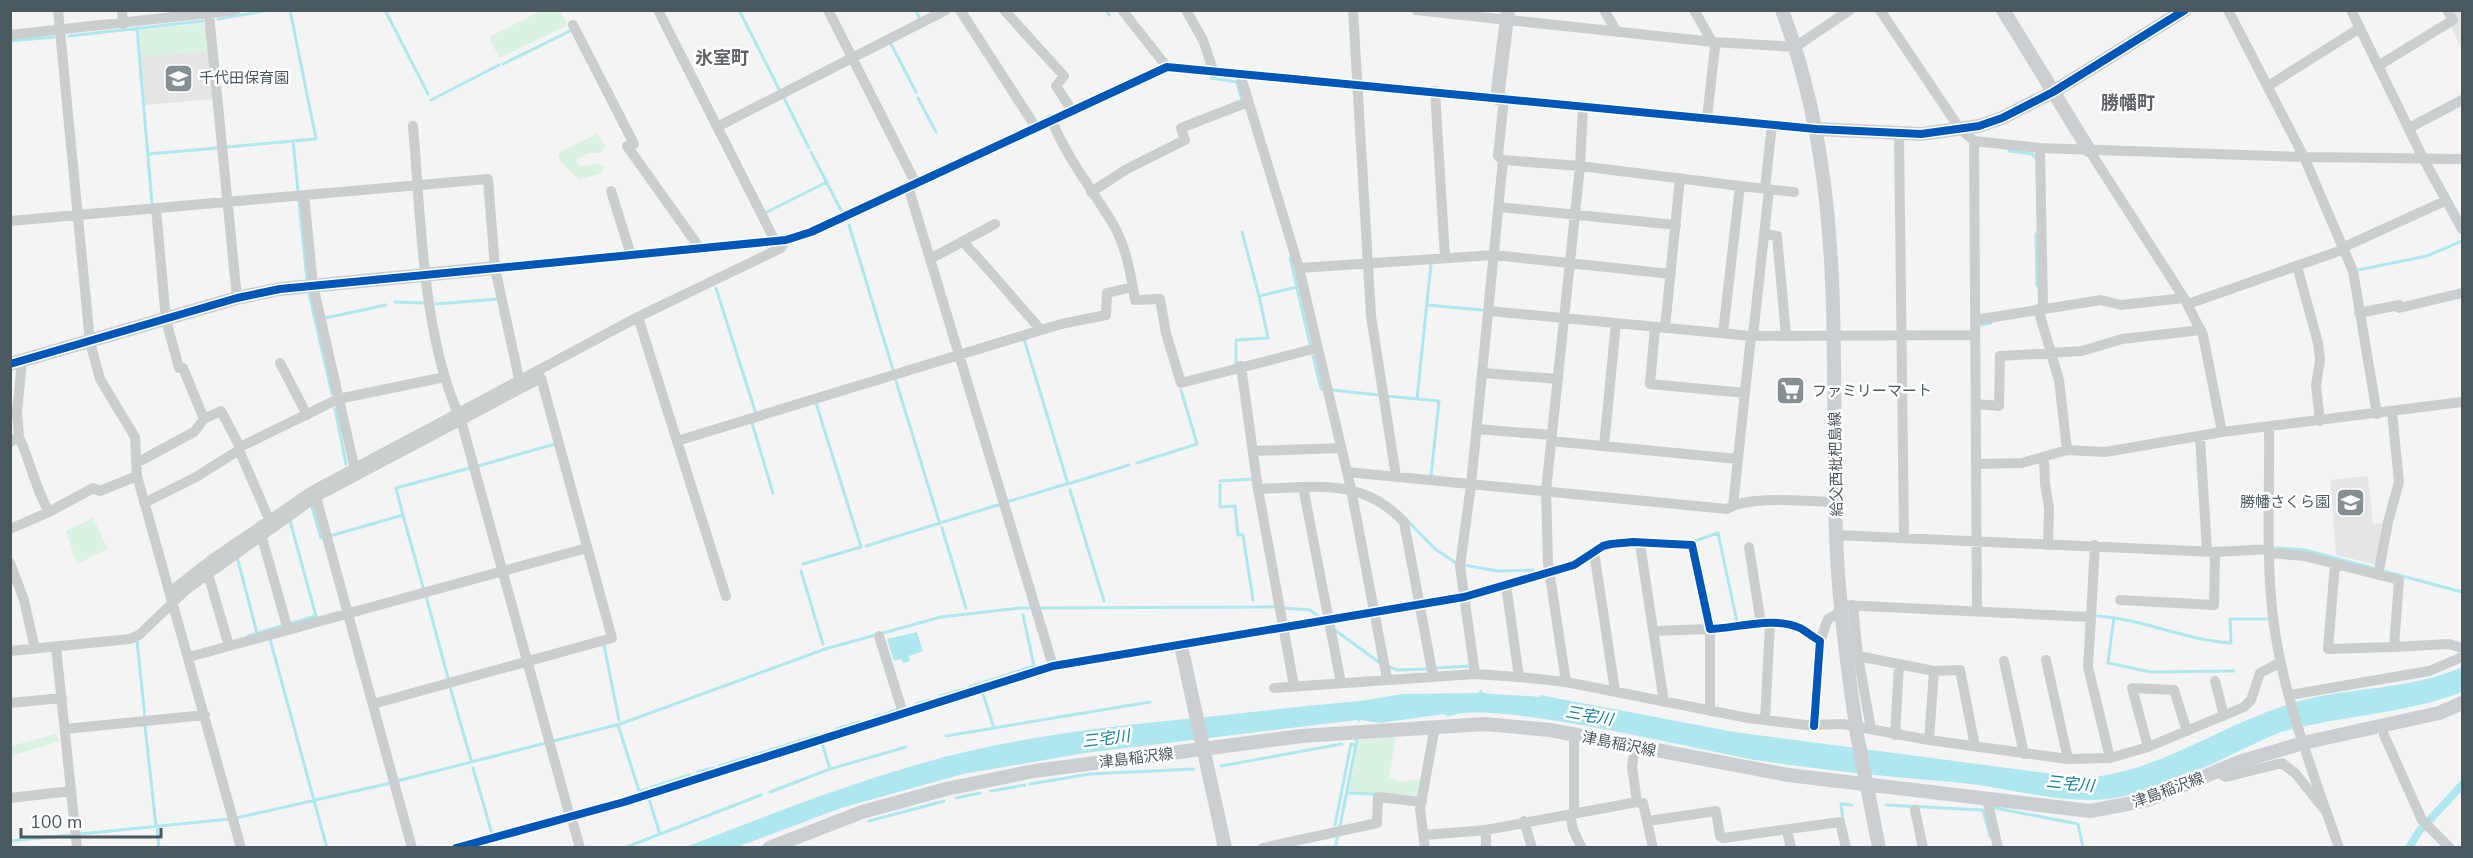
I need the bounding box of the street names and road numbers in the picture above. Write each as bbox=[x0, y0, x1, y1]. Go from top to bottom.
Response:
street label: 給父西枇杷島線 bbox=[1825, 411, 1847, 517]
street label: 津島稲沢線 bbox=[1580, 727, 1658, 761]
street label: 津島稲沢線 bbox=[1098, 744, 1174, 772]
street label: 津島稲沢線 bbox=[2129, 768, 2207, 812]

